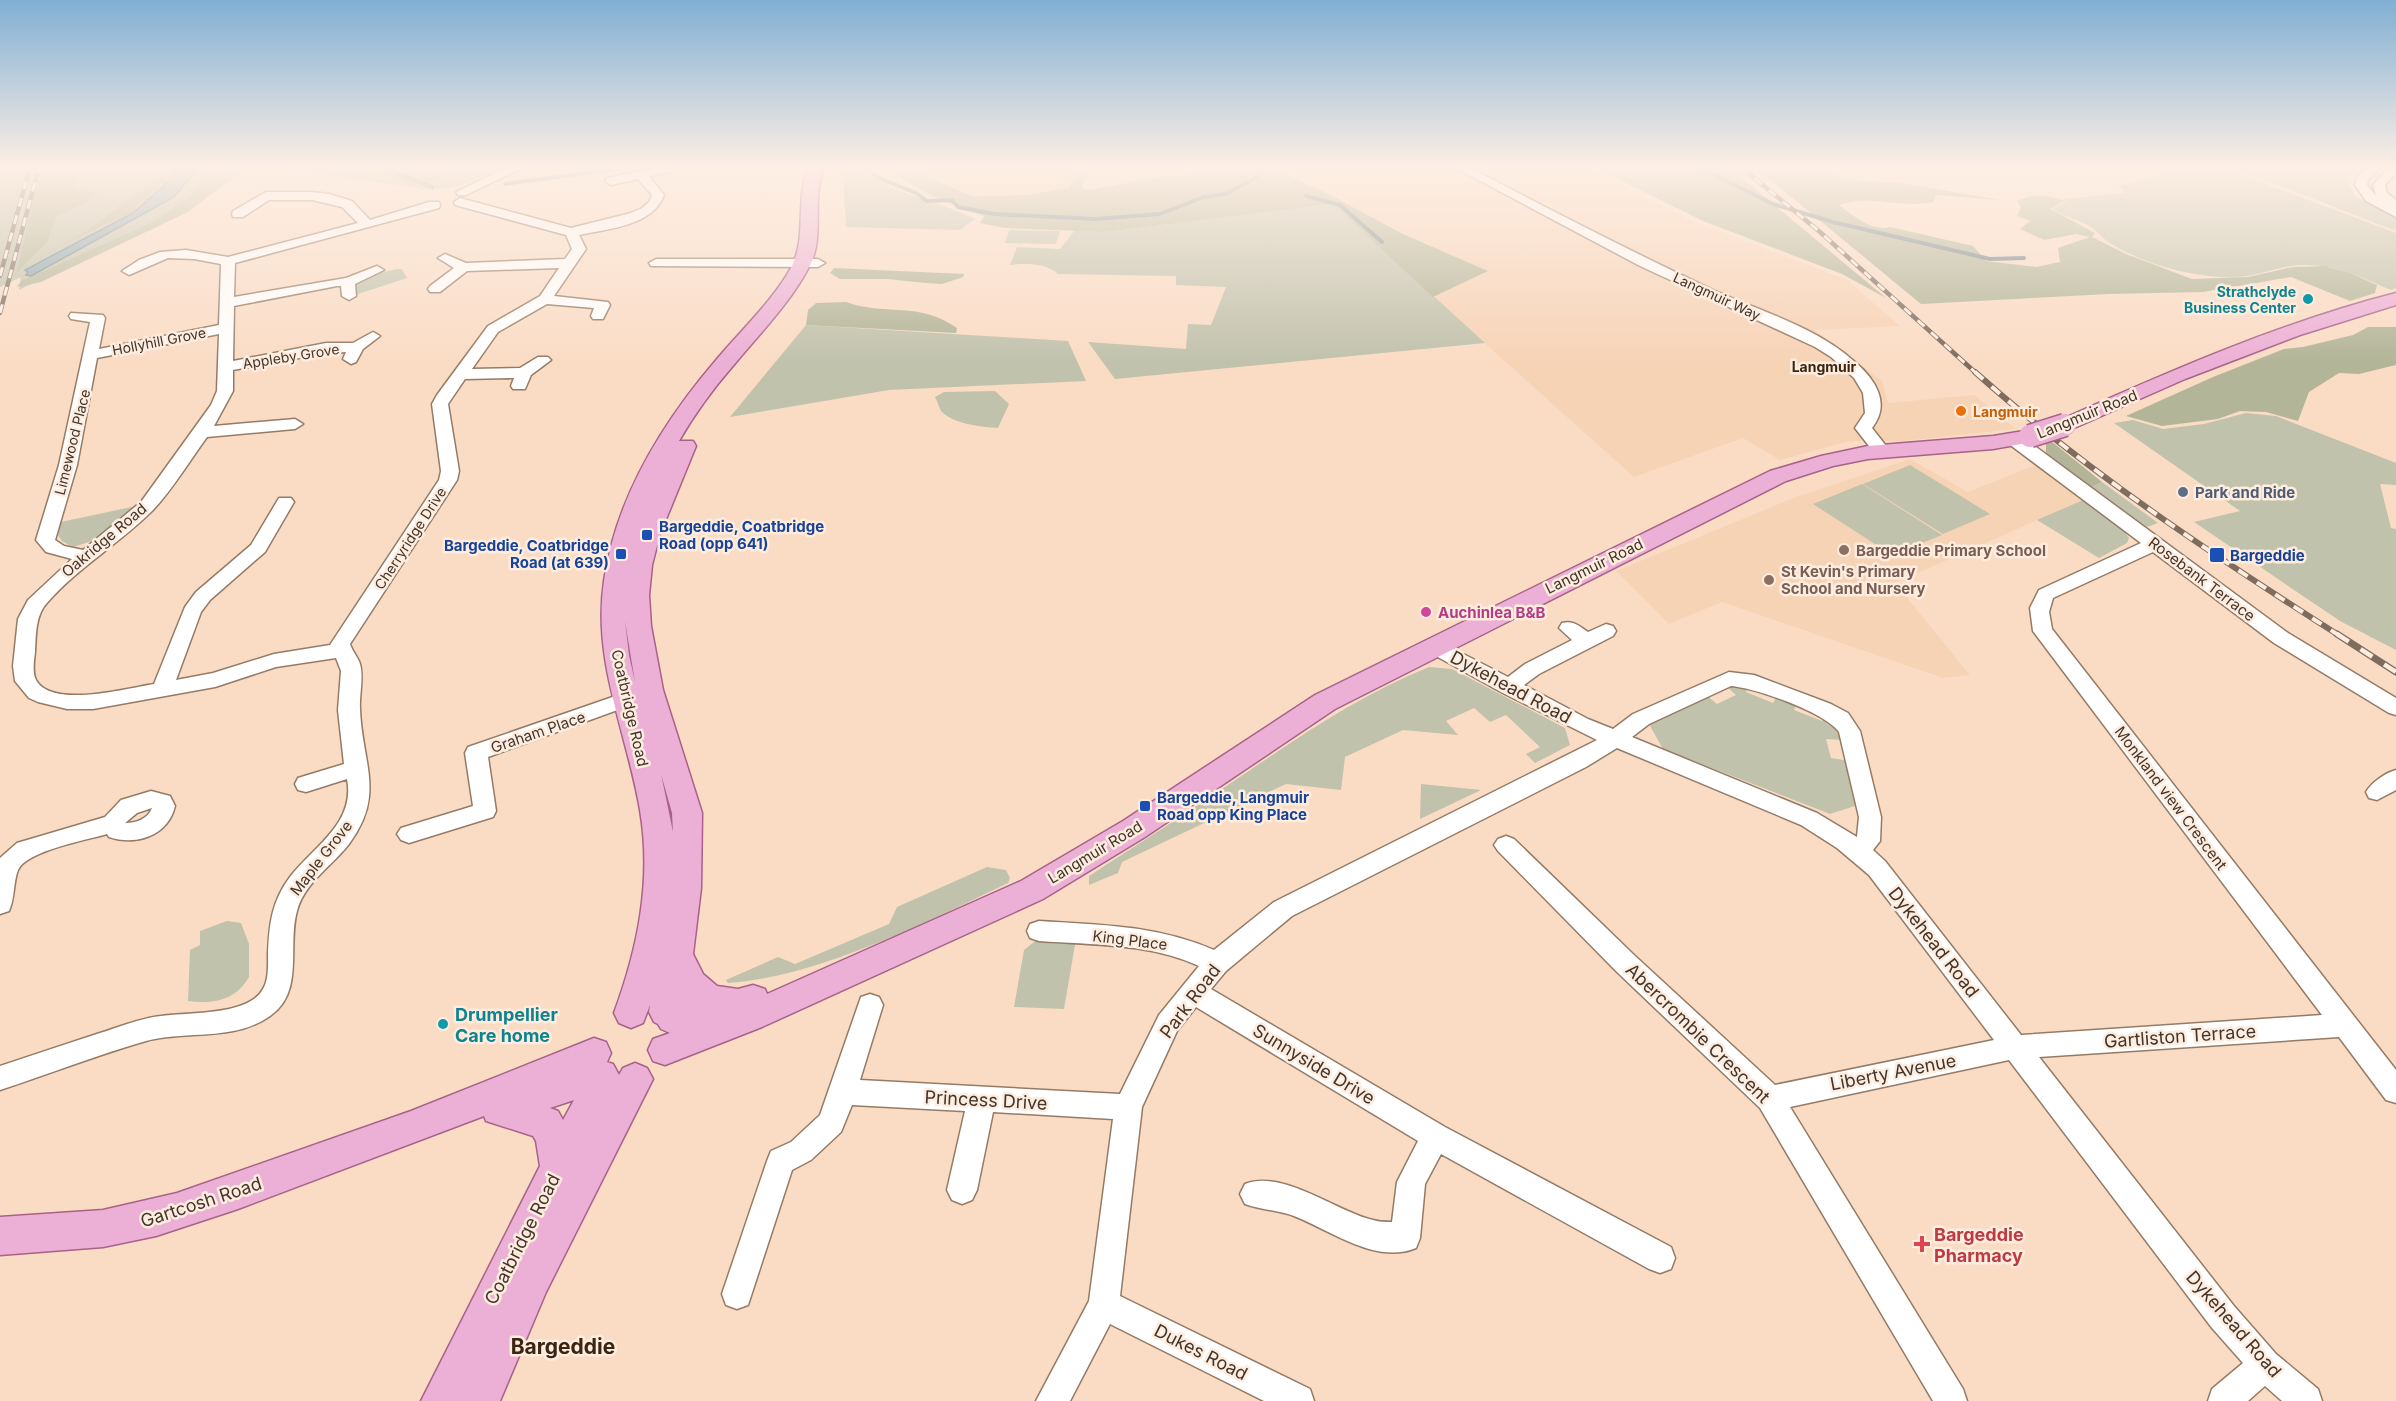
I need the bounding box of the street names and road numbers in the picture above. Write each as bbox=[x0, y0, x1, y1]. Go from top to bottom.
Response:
street label: Langmuir Way bbox=[1671, 268, 1763, 324]
street label: Hollyhill Grove bbox=[111, 324, 207, 358]
street label: Appleby Grove bbox=[241, 340, 341, 372]
street label: Langmuir Road bbox=[2034, 385, 2140, 443]
street label: Limewood Place bbox=[51, 387, 93, 497]
street label: Cherryridge Drive bbox=[371, 484, 449, 592]
street label: Oakridge Road bbox=[58, 499, 150, 581]
street label: Rosebank Terrace bbox=[2145, 533, 2259, 625]
street label: Langmuir Road bbox=[1542, 534, 1646, 598]
street label: Dykehead Road bbox=[1447, 646, 1575, 728]
street label: Coatbridge Road bbox=[607, 648, 653, 768]
street label: Graham Place bbox=[488, 707, 588, 757]
street label: Monkland view Crescent bbox=[2111, 722, 2231, 874]
street label: Langmuir Road bbox=[1044, 816, 1146, 888]
street label: Maple Grove bbox=[286, 817, 356, 899]
street label: Dykehead Road bbox=[1884, 883, 1984, 1001]
street label: King Place bbox=[1092, 926, 1168, 954]
street label: Abercrombie Crescent bbox=[1622, 959, 1774, 1107]
street label: Park Road bbox=[1155, 960, 1225, 1042]
street label: Sunnyside Drive bbox=[1249, 1019, 1379, 1109]
street label: Gartliston Terrace bbox=[2103, 1020, 2257, 1052]
street label: Liberty Avenue bbox=[1828, 1050, 1958, 1094]
street label: Princess Drive bbox=[924, 1086, 1048, 1114]
street label: Coatbridge Road bbox=[480, 1170, 564, 1308]
street label: Gartcosh Road bbox=[138, 1173, 264, 1231]
street label: Dykehead Road bbox=[2182, 1267, 2286, 1381]
street label: Dukes Road bbox=[1151, 1320, 1251, 1384]

